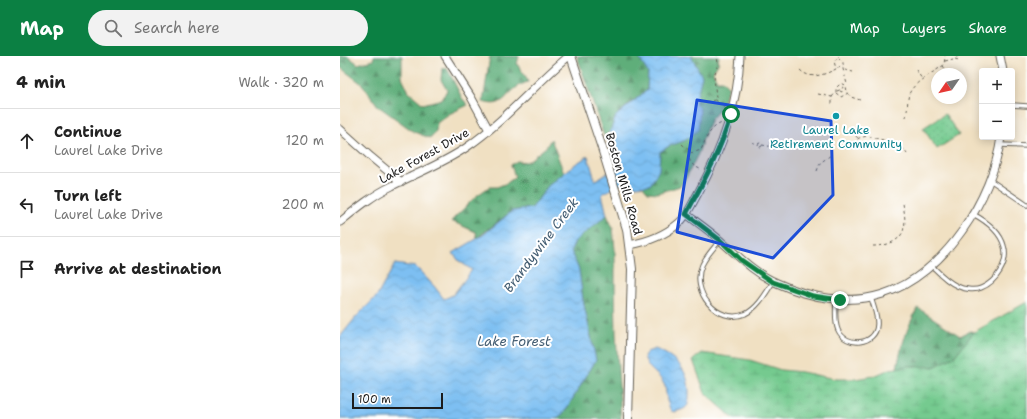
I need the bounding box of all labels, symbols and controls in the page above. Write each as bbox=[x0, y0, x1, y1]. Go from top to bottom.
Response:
search box bbox=[88, 10, 368, 46]
text: Map bbox=[20, 16, 64, 41]
icon: search bbox=[102, 17, 124, 39]
text: Search here bbox=[134, 18, 220, 38]
text: Map bbox=[850, 19, 880, 37]
text: Layers bbox=[902, 19, 946, 37]
text: Share bbox=[968, 19, 1007, 37]
north arrow bbox=[931, 68, 967, 104]
map controls bbox=[979, 68, 1015, 140]
button: + bbox=[979, 68, 1015, 104]
text: 4 min bbox=[16, 71, 66, 93]
text: Walk · 320 m bbox=[238, 74, 324, 91]
button: − bbox=[979, 104, 1015, 140]
route start bbox=[722, 105, 740, 123]
marker: Laurel Lake Retirement Community bbox=[831, 111, 841, 121]
text: Continue bbox=[54, 122, 122, 142]
place label: Laurel Lake Retirement Community bbox=[770, 122, 902, 152]
street label: Lake Forest Drive bbox=[376, 124, 472, 187]
icon: ahead bbox=[16, 130, 38, 152]
street label: Boston Mills Road bbox=[602, 131, 646, 237]
text: 120 m bbox=[286, 132, 324, 149]
text: Laurel Lake Drive bbox=[54, 142, 163, 159]
text: Turn left bbox=[54, 186, 122, 206]
icon: left bbox=[16, 194, 38, 216]
water label: Brandywine Creek bbox=[500, 194, 583, 296]
text: 200 m bbox=[282, 196, 324, 213]
text: Laurel Lake Drive bbox=[54, 206, 163, 223]
icon: arrive bbox=[16, 258, 38, 280]
text: Arrive at destination bbox=[54, 259, 222, 279]
route end bbox=[831, 291, 849, 309]
water label: Lake Forest bbox=[477, 333, 551, 350]
scale bar bbox=[352, 391, 443, 410]
text: 100 m bbox=[358, 392, 391, 407]

